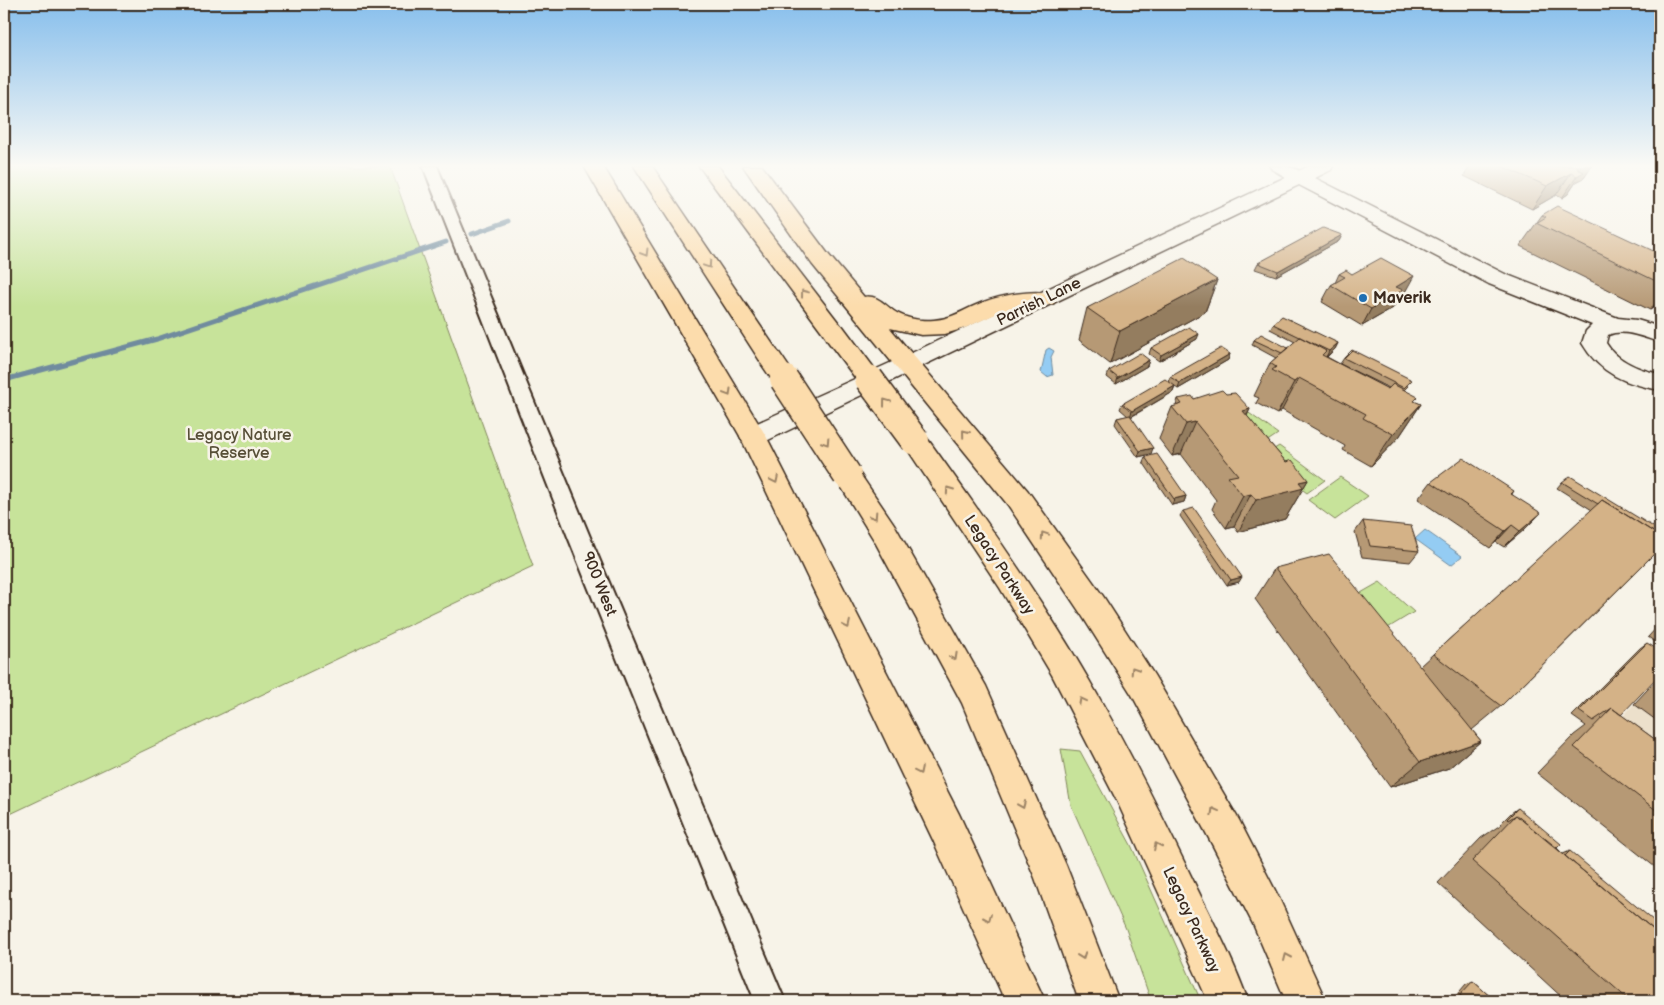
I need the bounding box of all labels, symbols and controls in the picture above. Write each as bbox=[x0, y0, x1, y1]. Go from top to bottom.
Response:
one-way arrow bbox=[638, 247, 648, 256]
one-way arrow bbox=[702, 259, 711, 269]
street label: Parrish Lane bbox=[994, 273, 1085, 331]
one-way arrow bbox=[801, 289, 810, 299]
place label: Maverik bbox=[1373, 289, 1432, 308]
marker: Maverik bbox=[1357, 292, 1369, 304]
one-way arrow bbox=[721, 387, 731, 396]
one-way arrow bbox=[883, 398, 892, 408]
park label: Legacy Nature Reserve bbox=[186, 426, 292, 463]
one-way arrow bbox=[962, 430, 971, 439]
one-way arrow bbox=[819, 437, 829, 446]
one-way arrow bbox=[769, 475, 779, 484]
one-way arrow bbox=[946, 486, 955, 495]
one-way arrow bbox=[867, 511, 877, 520]
street label: Legacy Parkway bbox=[960, 512, 1039, 619]
one-way arrow bbox=[1041, 531, 1050, 541]
street label: 900 West bbox=[578, 549, 621, 619]
one-way arrow bbox=[841, 620, 851, 629]
one-way arrow bbox=[947, 652, 957, 661]
one-way arrow bbox=[1130, 667, 1140, 676]
one-way arrow bbox=[1078, 698, 1088, 707]
one-way arrow bbox=[913, 766, 923, 775]
one-way arrow bbox=[1015, 800, 1026, 809]
one-way arrow bbox=[1211, 808, 1221, 817]
one-way arrow bbox=[1152, 842, 1163, 851]
street label: Legacy Parkway bbox=[1158, 864, 1224, 977]
one-way arrow bbox=[981, 913, 992, 922]
one-way arrow bbox=[1076, 951, 1086, 960]
one-way arrow bbox=[1282, 953, 1293, 962]

